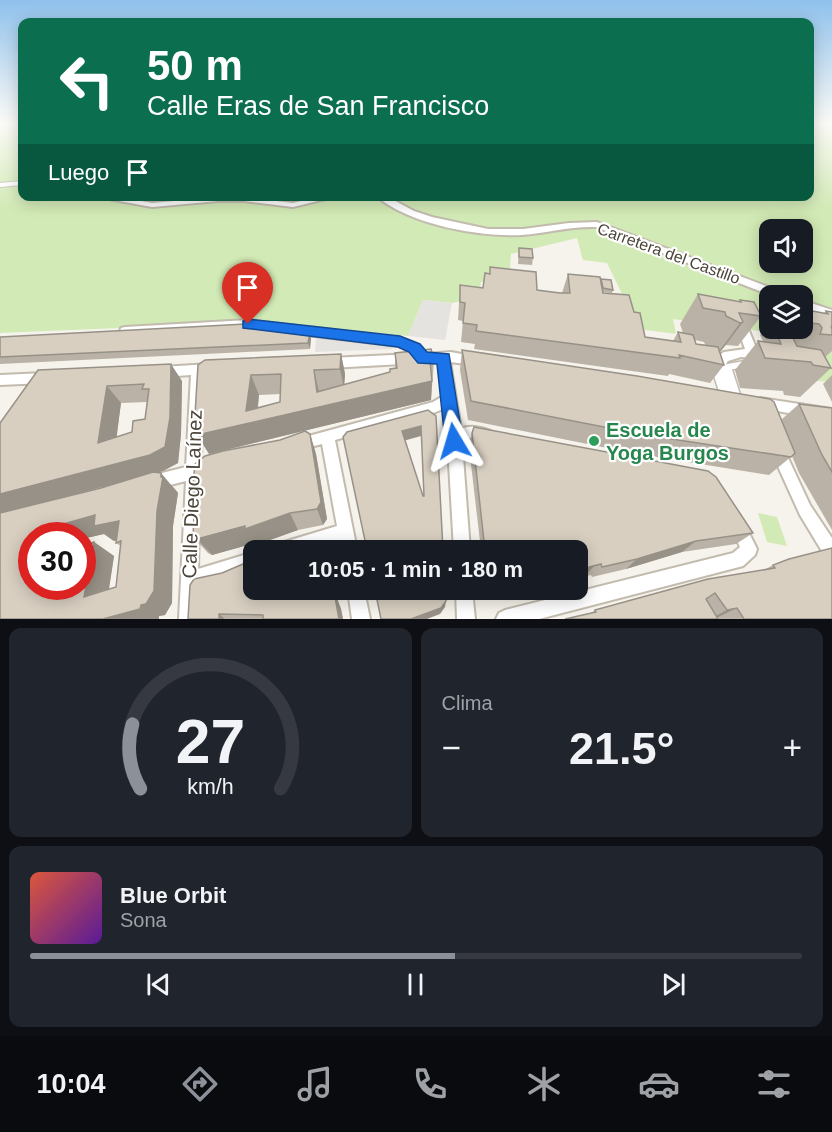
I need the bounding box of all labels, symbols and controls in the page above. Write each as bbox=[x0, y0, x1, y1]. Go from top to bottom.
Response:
icon: left bbox=[48, 42, 126, 120]
text: 50 m bbox=[147, 42, 243, 89]
text: Calle Eras de San Francisco bbox=[147, 91, 489, 121]
icon: arrive bbox=[121, 156, 154, 189]
text: Luego bbox=[48, 160, 109, 185]
map controls bbox=[759, 219, 813, 339]
button: sound bbox=[759, 219, 813, 273]
street label: Carretera del Castillo bbox=[595, 220, 742, 287]
pin bbox=[222, 262, 273, 324]
icon: arrive bbox=[231, 271, 264, 304]
button: layers bbox=[759, 285, 813, 339]
street label: Calle Diego Laínez bbox=[178, 409, 206, 579]
position arrow bbox=[422, 409, 486, 473]
place label: Escuela de Yoga Burgos bbox=[606, 419, 729, 464]
marker: Escuela de Yoga Burgos bbox=[587, 434, 601, 448]
speed limit sign: 30 bbox=[18, 522, 96, 600]
text: 10:05 · 1 min · 180 m bbox=[308, 557, 523, 582]
text: Clima bbox=[442, 692, 493, 714]
text: 27 bbox=[176, 707, 245, 776]
text: 21.5° bbox=[569, 723, 675, 774]
text: − bbox=[442, 729, 461, 766]
text: + bbox=[783, 729, 802, 766]
text: km/h bbox=[187, 776, 233, 800]
text: Blue Orbit bbox=[120, 883, 226, 908]
text: Sona bbox=[120, 909, 167, 931]
icon: previous bbox=[142, 968, 175, 1001]
icon: pause bbox=[399, 968, 432, 1001]
icon: next bbox=[657, 968, 690, 1001]
icon: directions bbox=[179, 1063, 221, 1105]
icon: music bbox=[294, 1063, 336, 1105]
icon: phone bbox=[409, 1063, 451, 1105]
icon: climate bbox=[523, 1063, 565, 1105]
icon: car bbox=[638, 1063, 680, 1105]
icon: filters bbox=[753, 1063, 795, 1105]
text: 10:04 bbox=[36, 1069, 106, 1099]

